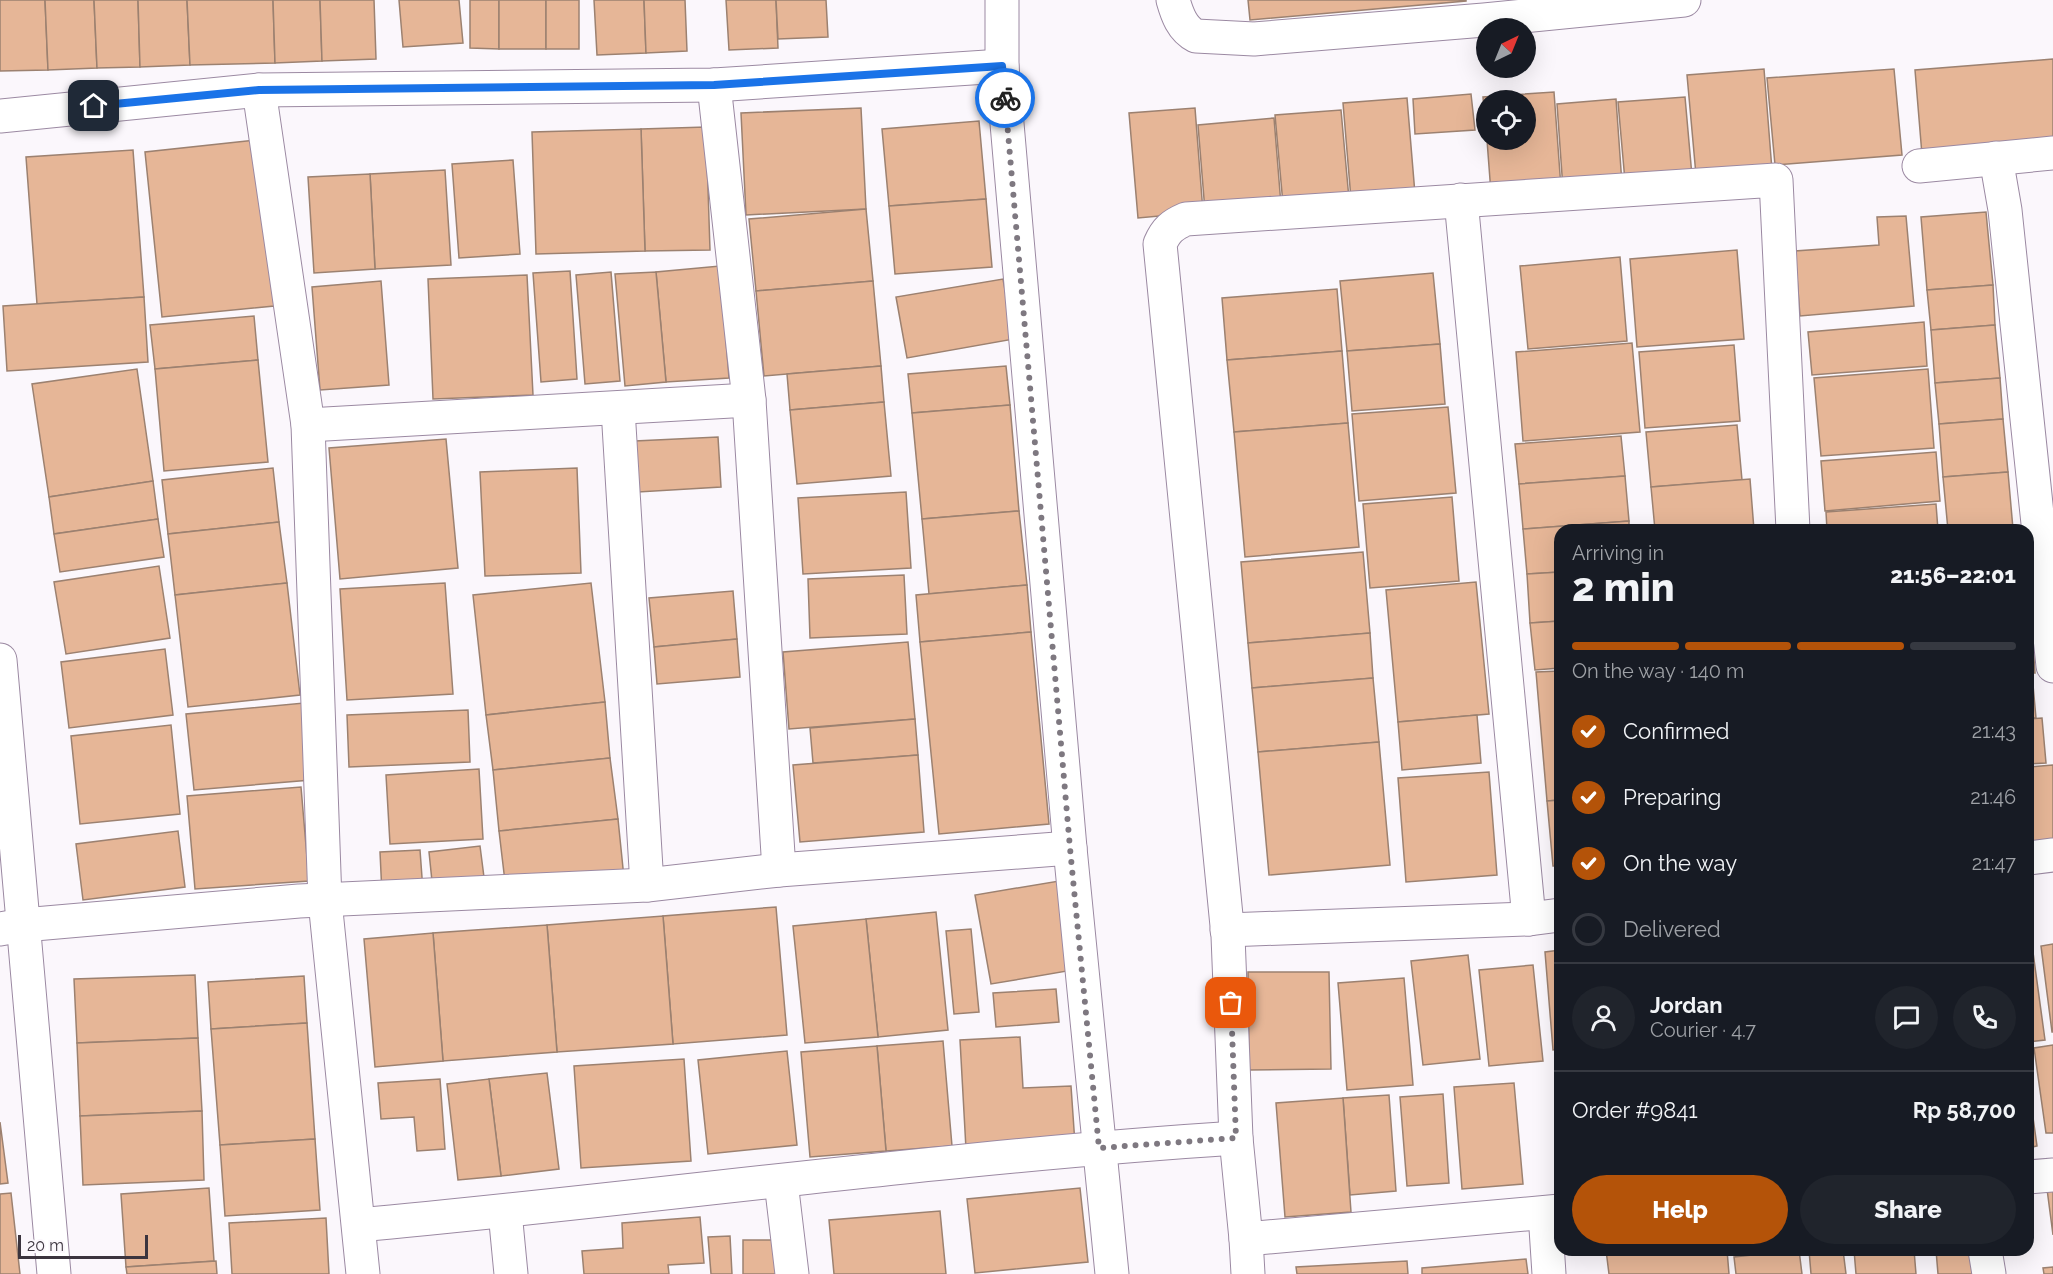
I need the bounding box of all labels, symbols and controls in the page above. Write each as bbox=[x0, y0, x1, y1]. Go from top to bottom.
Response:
north arrow bbox=[1476, 18, 1536, 78]
map controls bbox=[1476, 18, 1536, 150]
courier bbox=[975, 68, 1035, 128]
pin bbox=[68, 80, 119, 131]
icon: bike bbox=[989, 82, 1022, 115]
icon: home bbox=[77, 89, 110, 122]
button: locate bbox=[1476, 90, 1536, 150]
text: Arriving in bbox=[1572, 541, 1664, 565]
text: 21:56–22:01 bbox=[1890, 562, 2016, 588]
text: 2 min bbox=[1572, 564, 1675, 610]
text: On the way · 140 m bbox=[1572, 659, 1744, 683]
icon: check bbox=[1572, 715, 1605, 748]
text: Confirmed bbox=[1623, 718, 1730, 744]
text: 21:43 bbox=[1972, 719, 2016, 743]
icon: check bbox=[1572, 781, 1605, 814]
text: Preparing bbox=[1623, 784, 1721, 810]
text: 21:46 bbox=[1970, 785, 2016, 809]
icon: check bbox=[1572, 847, 1605, 880]
text: On the way bbox=[1623, 850, 1737, 876]
text: 21:47 bbox=[1972, 851, 2016, 875]
text: Delivered bbox=[1623, 916, 1721, 942]
pin bbox=[1205, 977, 1256, 1028]
icon: bag bbox=[1214, 986, 1247, 1019]
button: person bbox=[1572, 986, 1635, 1049]
button: chat bbox=[1875, 986, 1938, 1049]
button: phone bbox=[1953, 986, 2016, 1049]
text: Jordan bbox=[1650, 992, 1722, 1018]
text: Courier · 4.7 bbox=[1650, 1018, 1756, 1042]
text: Order #9841 bbox=[1572, 1097, 1698, 1123]
text: Rp 58,700 bbox=[1913, 1097, 2016, 1123]
button: Help bbox=[1572, 1175, 1788, 1244]
button: Share bbox=[1800, 1175, 2016, 1244]
scale bar bbox=[18, 1232, 148, 1260]
text: 20 m bbox=[27, 1236, 64, 1255]

